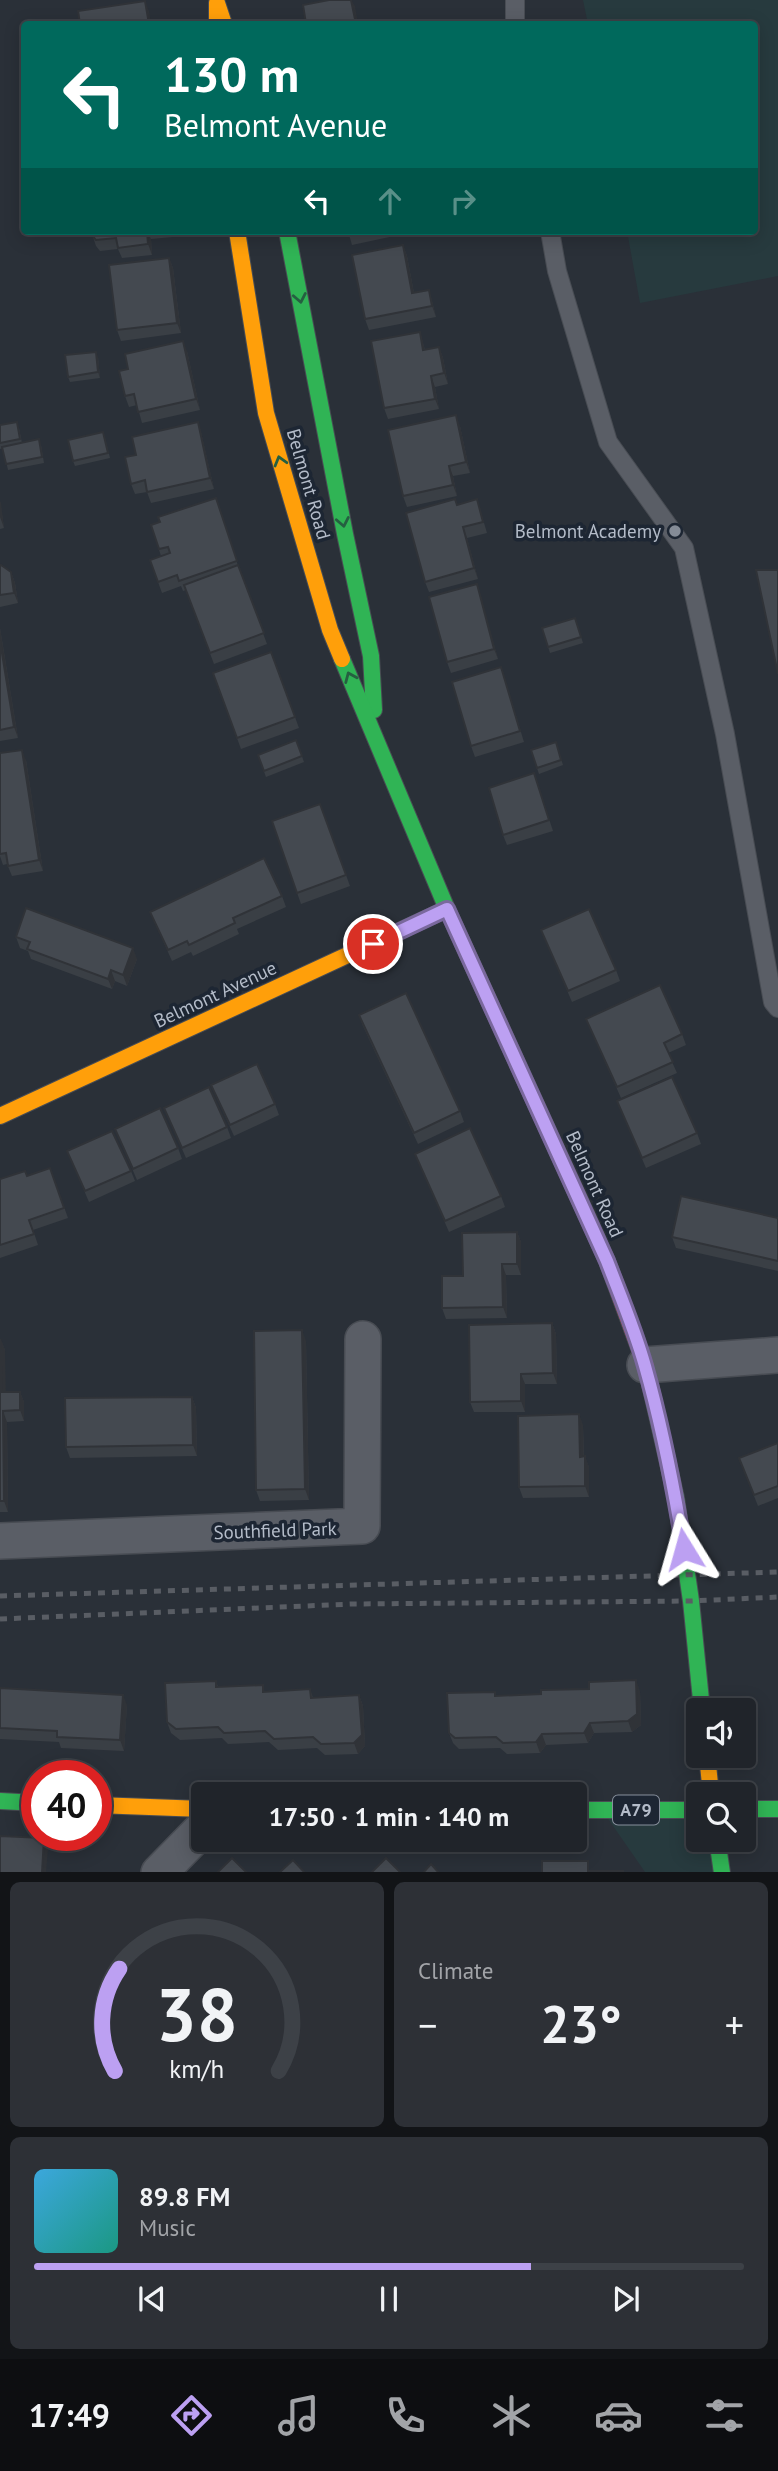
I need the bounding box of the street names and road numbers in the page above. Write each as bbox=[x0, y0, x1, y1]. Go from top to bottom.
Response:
street label: Belmont Road bbox=[282, 426, 336, 542]
street label: Belmont Avenue bbox=[150, 955, 280, 1033]
street label: Belmont Road bbox=[561, 1127, 629, 1241]
street label: Southfield Park bbox=[213, 1516, 337, 1544]
road number: A79 bbox=[613, 1796, 659, 1824]

